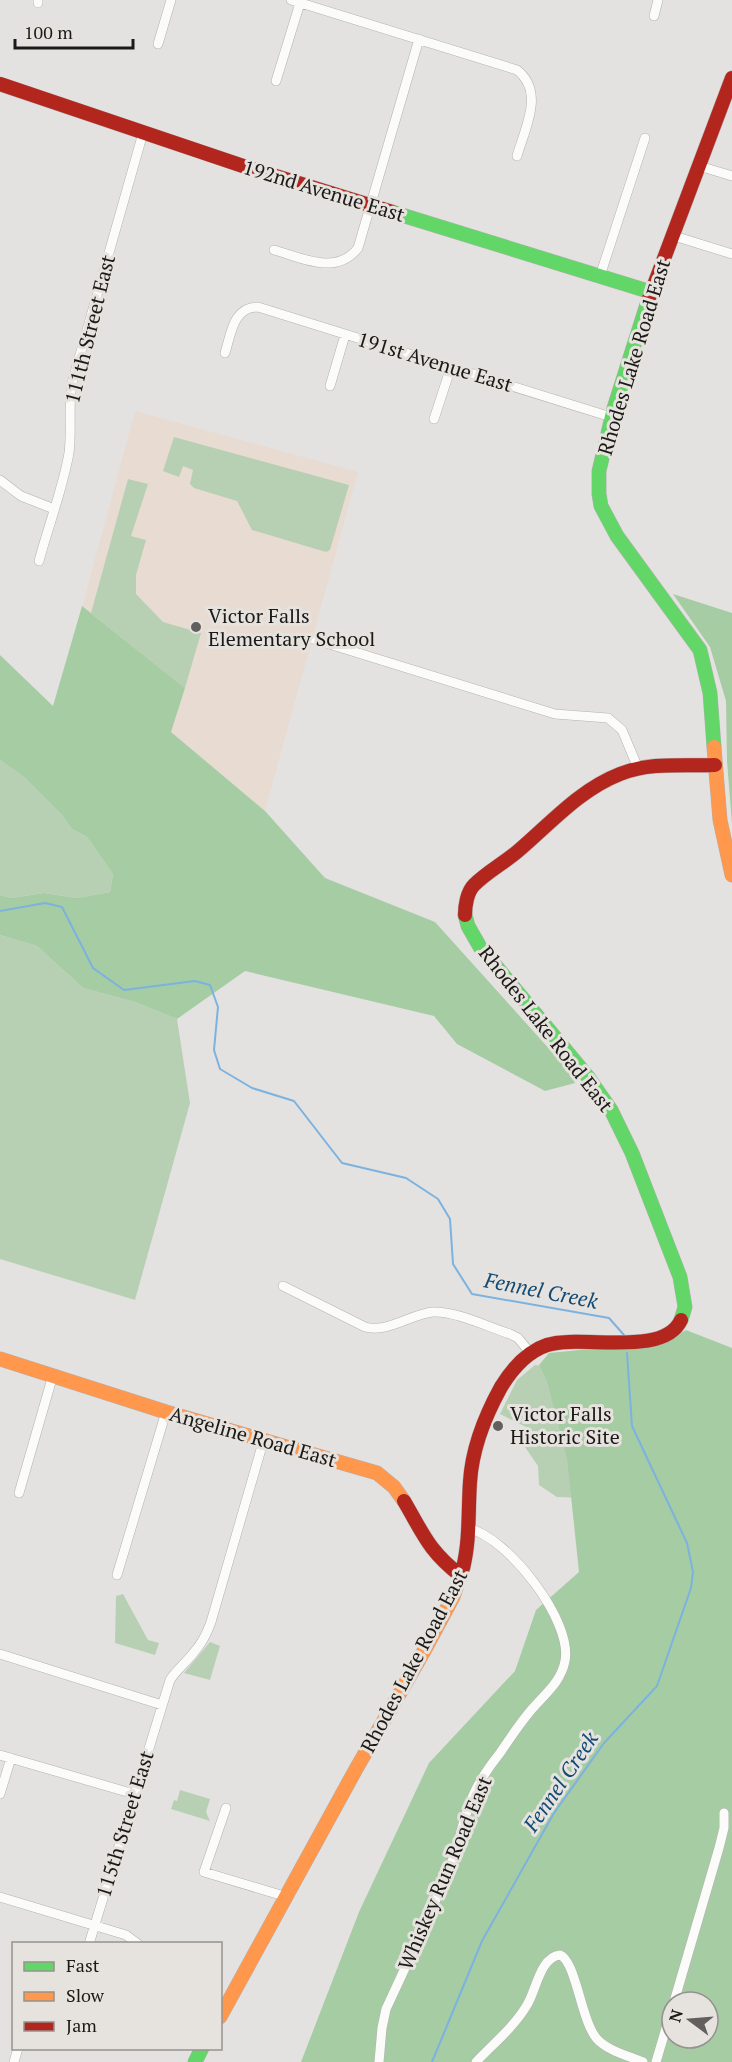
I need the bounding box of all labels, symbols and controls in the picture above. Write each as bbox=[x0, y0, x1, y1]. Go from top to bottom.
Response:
scale bar bbox=[15, 12, 134, 50]
text: 100 m bbox=[24, 20, 73, 44]
street label: 192nd Avenue East bbox=[240, 153, 409, 228]
street label: 111th Street East bbox=[58, 251, 121, 406]
street label: Rhodes Lake Road East bbox=[591, 255, 676, 458]
street label: 191st Avenue East bbox=[354, 325, 516, 398]
place label: Victor Falls Elementary School bbox=[208, 602, 375, 652]
marker: Victor Falls Elementary School bbox=[189, 620, 203, 634]
street label: Rhodes Lake Road East bbox=[473, 940, 620, 1118]
water label: Fennel Creek bbox=[481, 1265, 601, 1315]
street label: Angeline Road East bbox=[167, 1400, 340, 1473]
place label: Victor Falls Historic Site bbox=[510, 1400, 620, 1450]
marker: Victor Falls Historic Site bbox=[491, 1419, 505, 1433]
street label: Rhodes Lake Road East bbox=[354, 1564, 474, 1757]
water label: Fennel Creek bbox=[516, 1725, 604, 1838]
street label: 115th Street East bbox=[89, 1747, 160, 1901]
street label: Whiskey Run Road East bbox=[391, 1771, 498, 1974]
legend bbox=[12, 1942, 222, 2050]
text: Fast bbox=[66, 1953, 100, 1977]
text: Slow bbox=[66, 1983, 105, 2007]
north arrow bbox=[660, 1990, 720, 2050]
text: N bbox=[663, 2007, 688, 2025]
text: Jam bbox=[66, 2013, 97, 2037]

